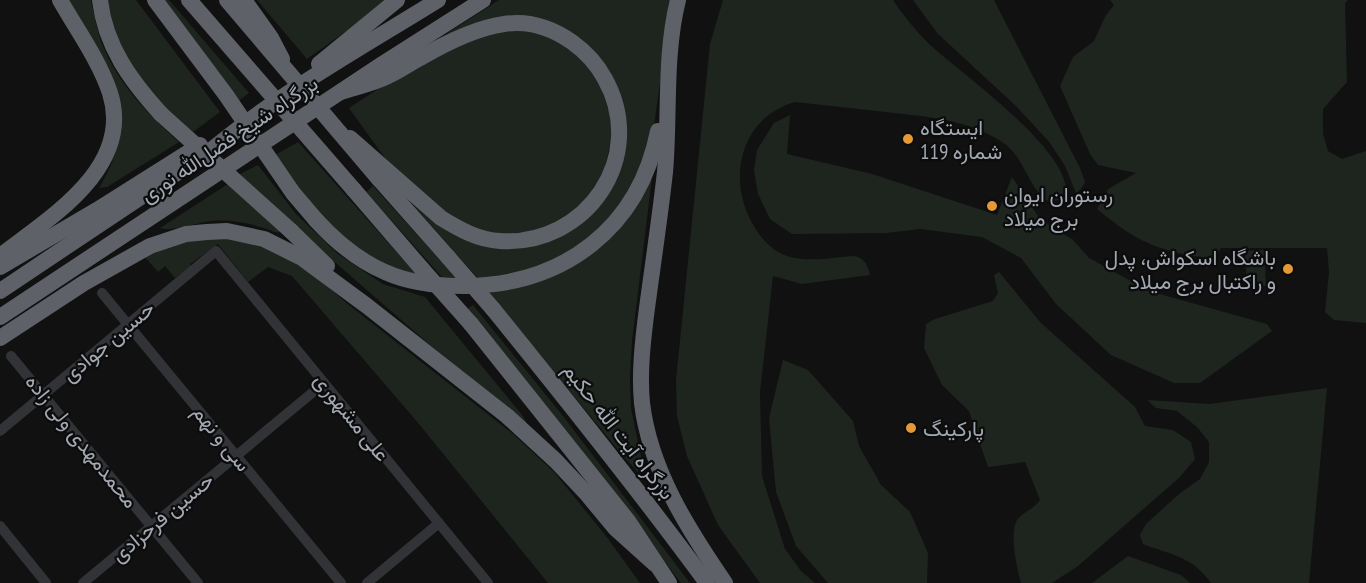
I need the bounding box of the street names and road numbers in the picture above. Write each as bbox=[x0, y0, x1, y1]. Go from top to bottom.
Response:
street label: بزرگراه شیخ فضل‌الله نوری bbox=[135, 70, 324, 209]
street label: حسین جوادی bbox=[56, 294, 160, 388]
street label: بزرگراه آیت الله حکیم bbox=[556, 357, 681, 505]
street label: علی مشهوری bbox=[308, 367, 396, 467]
street label: محمدمهدی ولی زاده bbox=[20, 368, 144, 514]
street label: سی و نهم bbox=[186, 399, 257, 478]
street label: حسین فرحزادی bbox=[105, 466, 219, 568]

